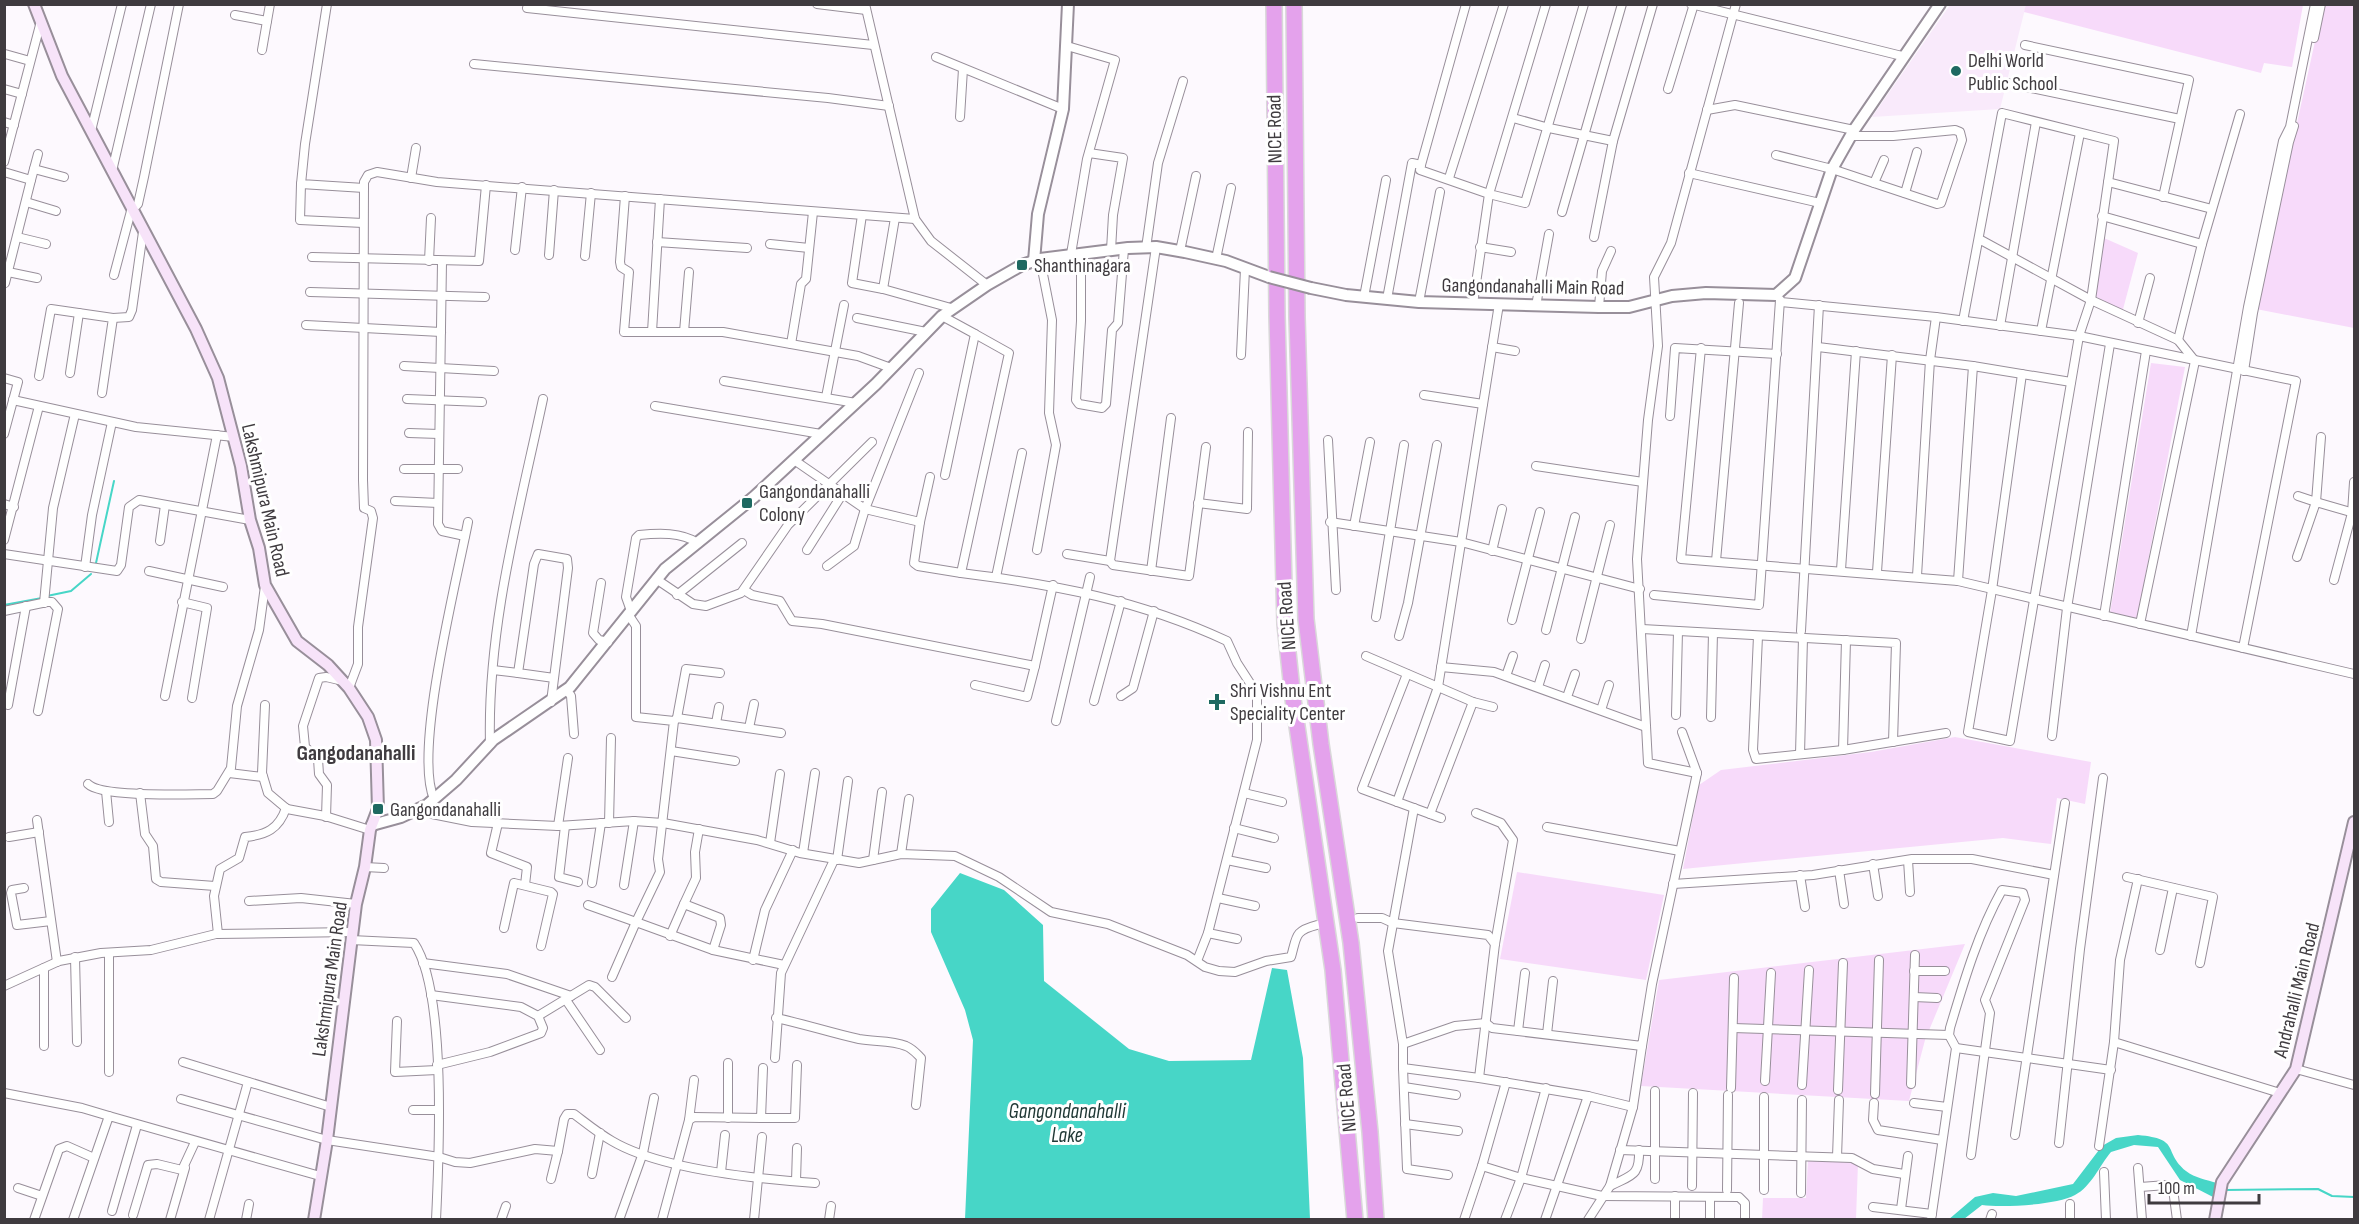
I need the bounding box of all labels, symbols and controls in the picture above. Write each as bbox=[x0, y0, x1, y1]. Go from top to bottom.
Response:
place label: Delhi World Public School bbox=[1968, 49, 2058, 96]
marker: Delhi World Public School bbox=[1949, 64, 1963, 78]
street label: NICE Road bbox=[1262, 94, 1288, 164]
place label: Shanthinagara bbox=[1034, 254, 1131, 278]
marker: Shanthinagara bbox=[1015, 258, 1029, 272]
street label: Gangondanahalli Main Road bbox=[1441, 273, 1624, 301]
street label: Lakshmipura Main Road bbox=[236, 421, 294, 579]
place label: Gangondanahalli Colony bbox=[759, 480, 870, 527]
marker: Gangondanahalli Colony bbox=[740, 496, 754, 510]
street label: NICE Road bbox=[1273, 581, 1301, 651]
place label: Shri Vishnu Ent Speciality Center bbox=[1230, 679, 1345, 726]
marker: Shri Vishnu Ent Speciality Center bbox=[1208, 693, 1226, 711]
district label: Gangodanahalli bbox=[297, 740, 415, 767]
place label: Gangondanahalli bbox=[390, 798, 501, 822]
marker: Gangondanahalli bbox=[371, 802, 385, 816]
street label: Lakshmipura Main Road bbox=[307, 900, 353, 1058]
street label: Andrahalli Main Road bbox=[2268, 920, 2325, 1061]
street label: NICE Road bbox=[1332, 1063, 1362, 1133]
water label: Gangondanahalli Lake bbox=[1008, 1099, 1127, 1148]
scale bar bbox=[2149, 1167, 2258, 1205]
text: 100 m bbox=[2158, 1178, 2195, 1199]

